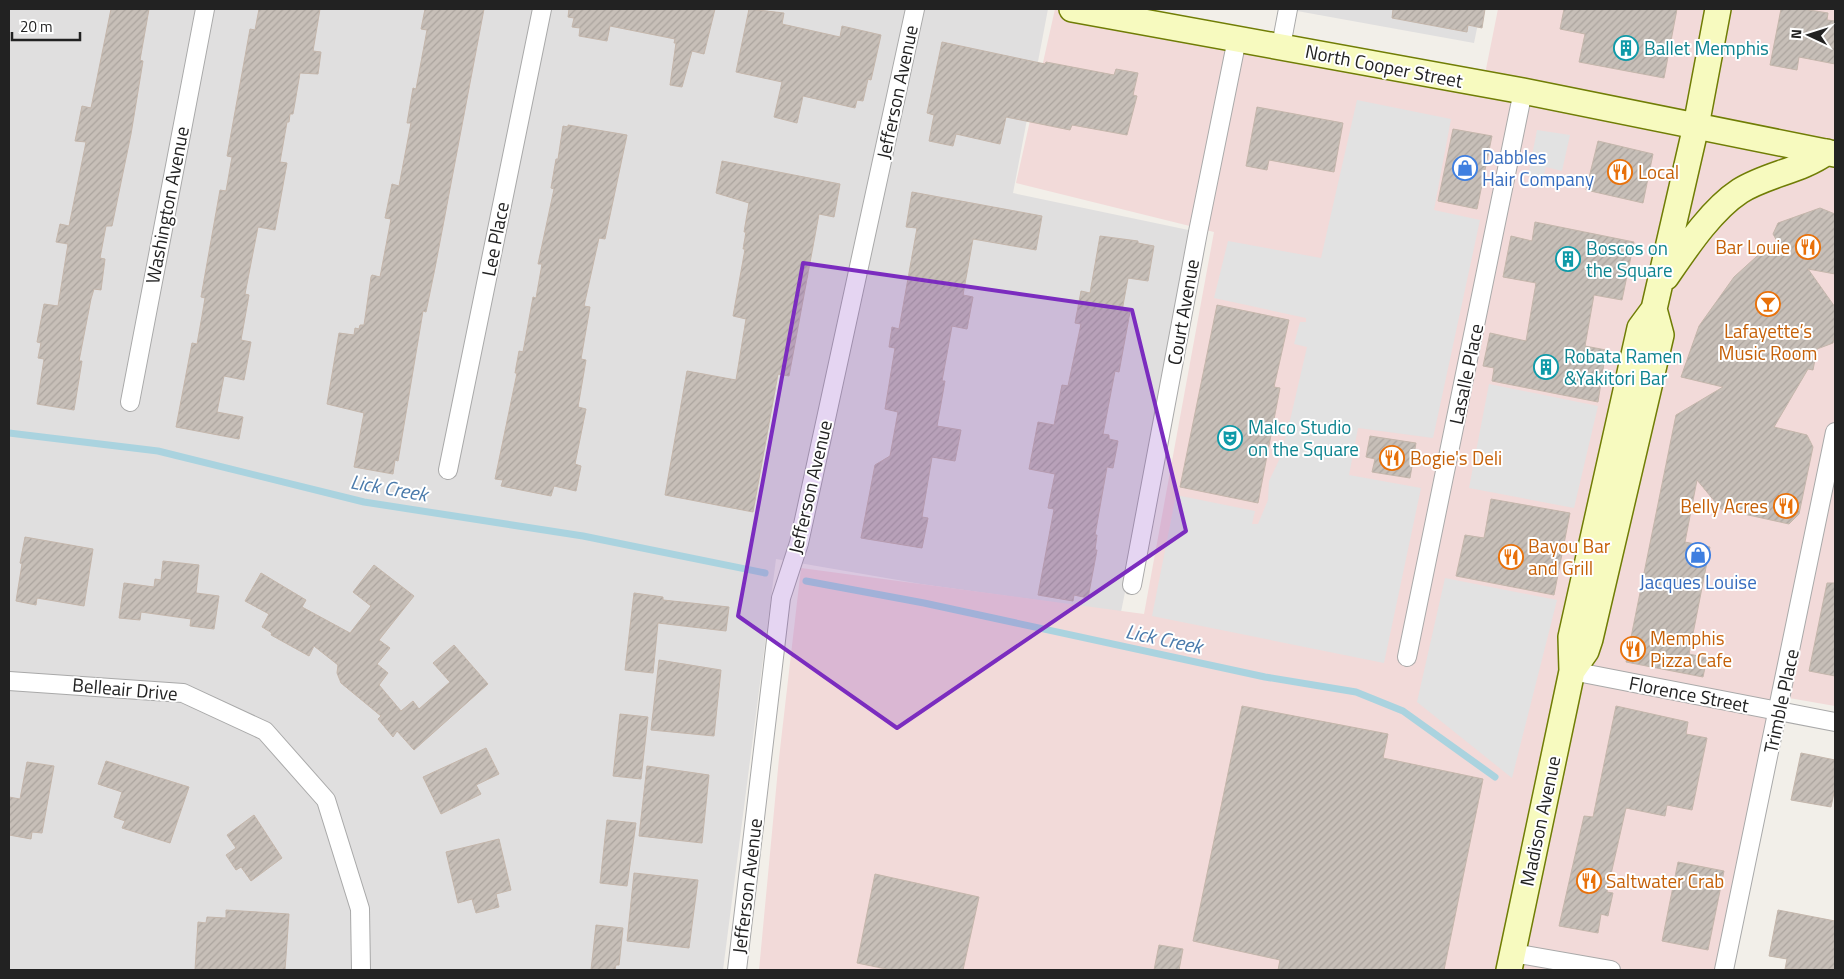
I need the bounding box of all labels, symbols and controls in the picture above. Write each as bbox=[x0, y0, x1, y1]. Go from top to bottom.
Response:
scale bar bbox=[12, 10, 80, 42]
north arrow bbox=[1784, 10, 1834, 60]
text: 20 m bbox=[20, 15, 53, 38]
street label: Jefferson Avenue bbox=[868, 22, 925, 162]
text: N bbox=[1785, 28, 1806, 40]
place label: Ballet Memphis bbox=[1644, 33, 1769, 62]
building icon: Ballet Memphis bbox=[1613, 35, 1639, 61]
street label: North Cooper Street bbox=[1303, 36, 1466, 95]
street label: Washington Avenue bbox=[137, 124, 196, 286]
place label: Dabbles Hair Company bbox=[1482, 142, 1594, 193]
shop icon: Dabbles Hair Company bbox=[1452, 155, 1478, 181]
place label: Local bbox=[1638, 157, 1679, 186]
restaurant icon: Local bbox=[1607, 159, 1633, 185]
street label: Lee Place bbox=[473, 199, 516, 279]
place label: Bar Louie bbox=[1715, 232, 1790, 261]
place label: Boscos on the Square bbox=[1586, 233, 1673, 284]
restaurant icon: Bar Louie bbox=[1795, 234, 1821, 260]
building icon: Boscos on the Square bbox=[1555, 246, 1581, 272]
street label: Court Avenue bbox=[1159, 257, 1206, 367]
bar icon: Lafayette’s Music Room bbox=[1755, 291, 1781, 317]
place label: Lafayette’s Music Room bbox=[1719, 316, 1818, 367]
street label: Lasalle Place bbox=[1441, 321, 1490, 427]
place label: Robata Ramen &Yakitori Bar bbox=[1564, 341, 1682, 392]
building icon: Robata Ramen &Yakitori Bar bbox=[1533, 354, 1559, 380]
place label: Malco Studio on the Square bbox=[1248, 412, 1359, 463]
street label: Jefferson Avenue bbox=[780, 417, 839, 557]
theatre icon: Malco Studio on the Square bbox=[1217, 425, 1243, 451]
place label: Bogie's Deli bbox=[1410, 443, 1502, 472]
restaurant icon: Bogie's Deli bbox=[1379, 445, 1405, 471]
water label: Lick Creek bbox=[348, 465, 432, 510]
place label: Belly Acres bbox=[1680, 491, 1768, 520]
restaurant icon: Belly Acres bbox=[1773, 493, 1799, 519]
place label: Bayou Bar and Grill bbox=[1528, 531, 1611, 582]
shop icon: Jacques Louise bbox=[1685, 542, 1711, 568]
restaurant icon: Bayou Bar and Grill bbox=[1498, 544, 1524, 570]
place label: Jacques Louise bbox=[1639, 567, 1757, 596]
water label: Lick Creek bbox=[1123, 615, 1207, 662]
place label: Memphis Pizza Cafe bbox=[1650, 623, 1732, 674]
restaurant icon: Memphis Pizza Cafe bbox=[1620, 636, 1646, 662]
street label: Trimble Place bbox=[1755, 646, 1806, 756]
street label: Florence Street bbox=[1627, 668, 1752, 719]
street label: Belleair Drive bbox=[71, 669, 179, 708]
street label: Madison Avenue bbox=[1512, 753, 1567, 889]
street label: Jefferson Avenue bbox=[724, 817, 769, 955]
place label: Saltwater Crab bbox=[1606, 866, 1724, 895]
restaurant icon: Saltwater Crab bbox=[1576, 868, 1602, 894]

